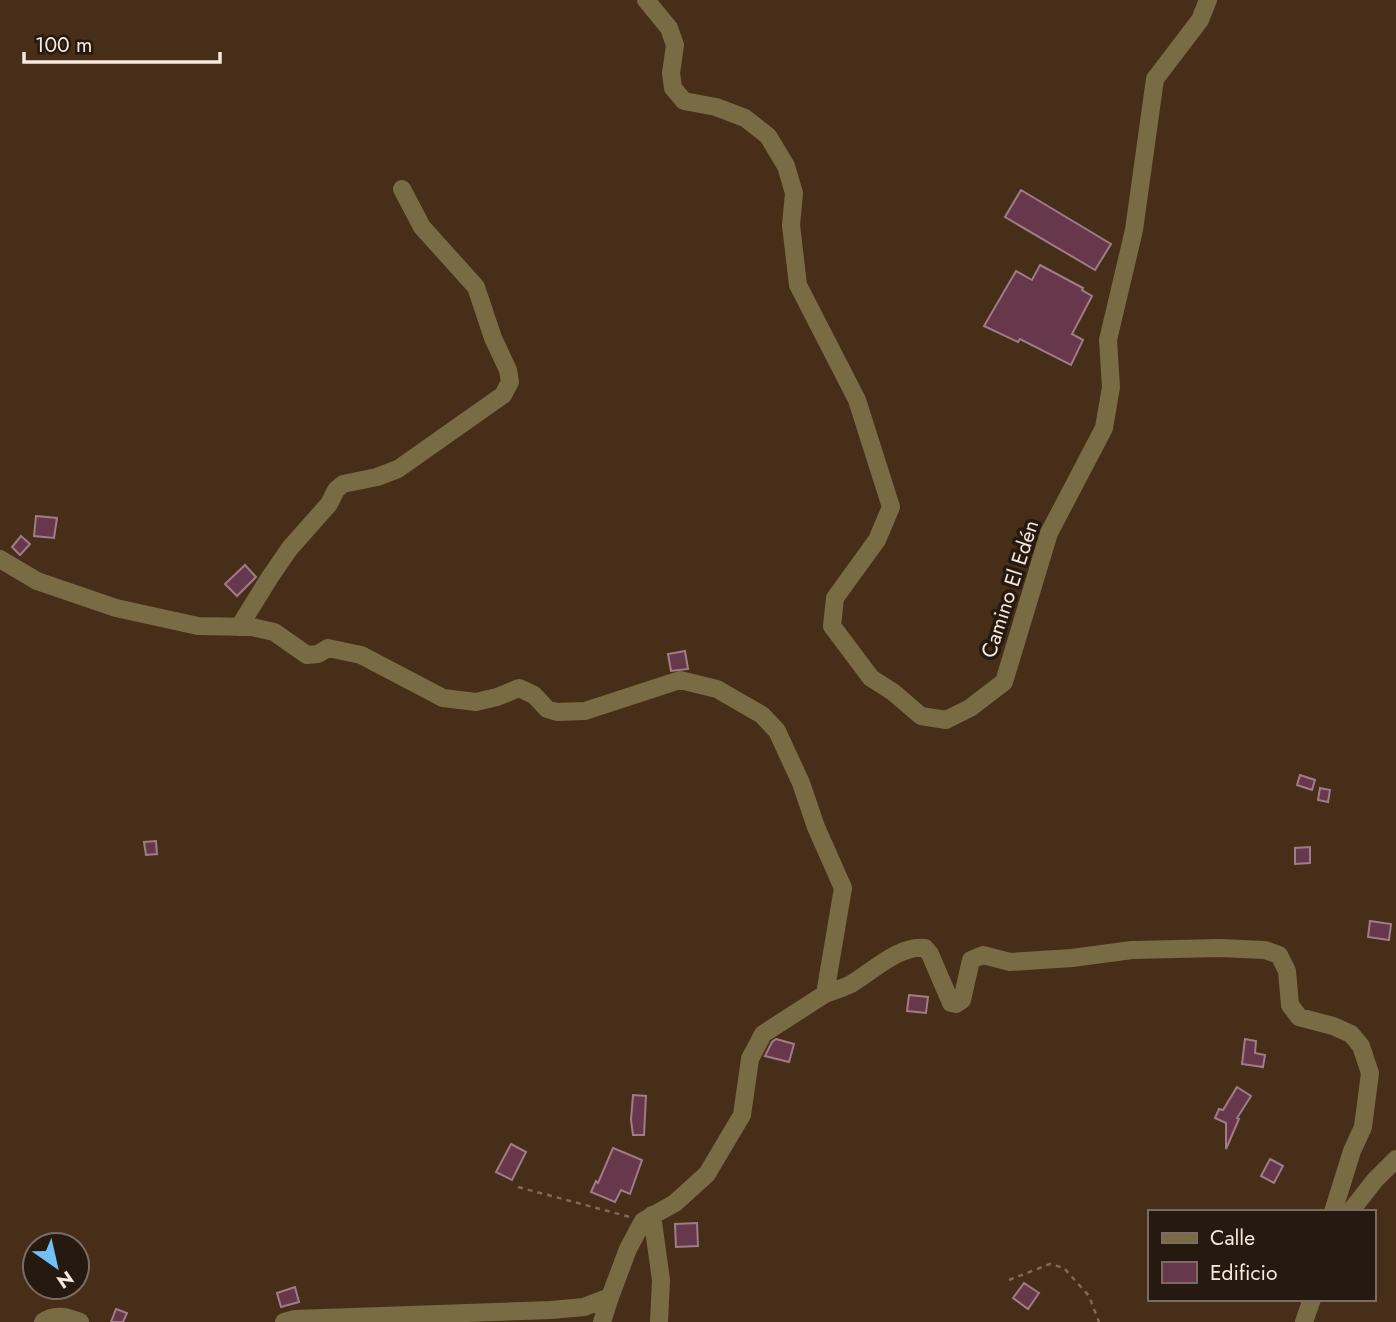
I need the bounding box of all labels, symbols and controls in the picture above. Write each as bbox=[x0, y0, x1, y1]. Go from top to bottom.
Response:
scale bar bbox=[24, 21, 220, 65]
text: 100 m bbox=[35, 30, 92, 60]
street label: Camino El Edén bbox=[974, 516, 1046, 662]
legend bbox=[1148, 1210, 1375, 1301]
text: Calle bbox=[1210, 1223, 1255, 1253]
north arrow bbox=[21, 1231, 91, 1301]
text: Edificio bbox=[1210, 1258, 1277, 1288]
text: N bbox=[51, 1264, 79, 1295]

